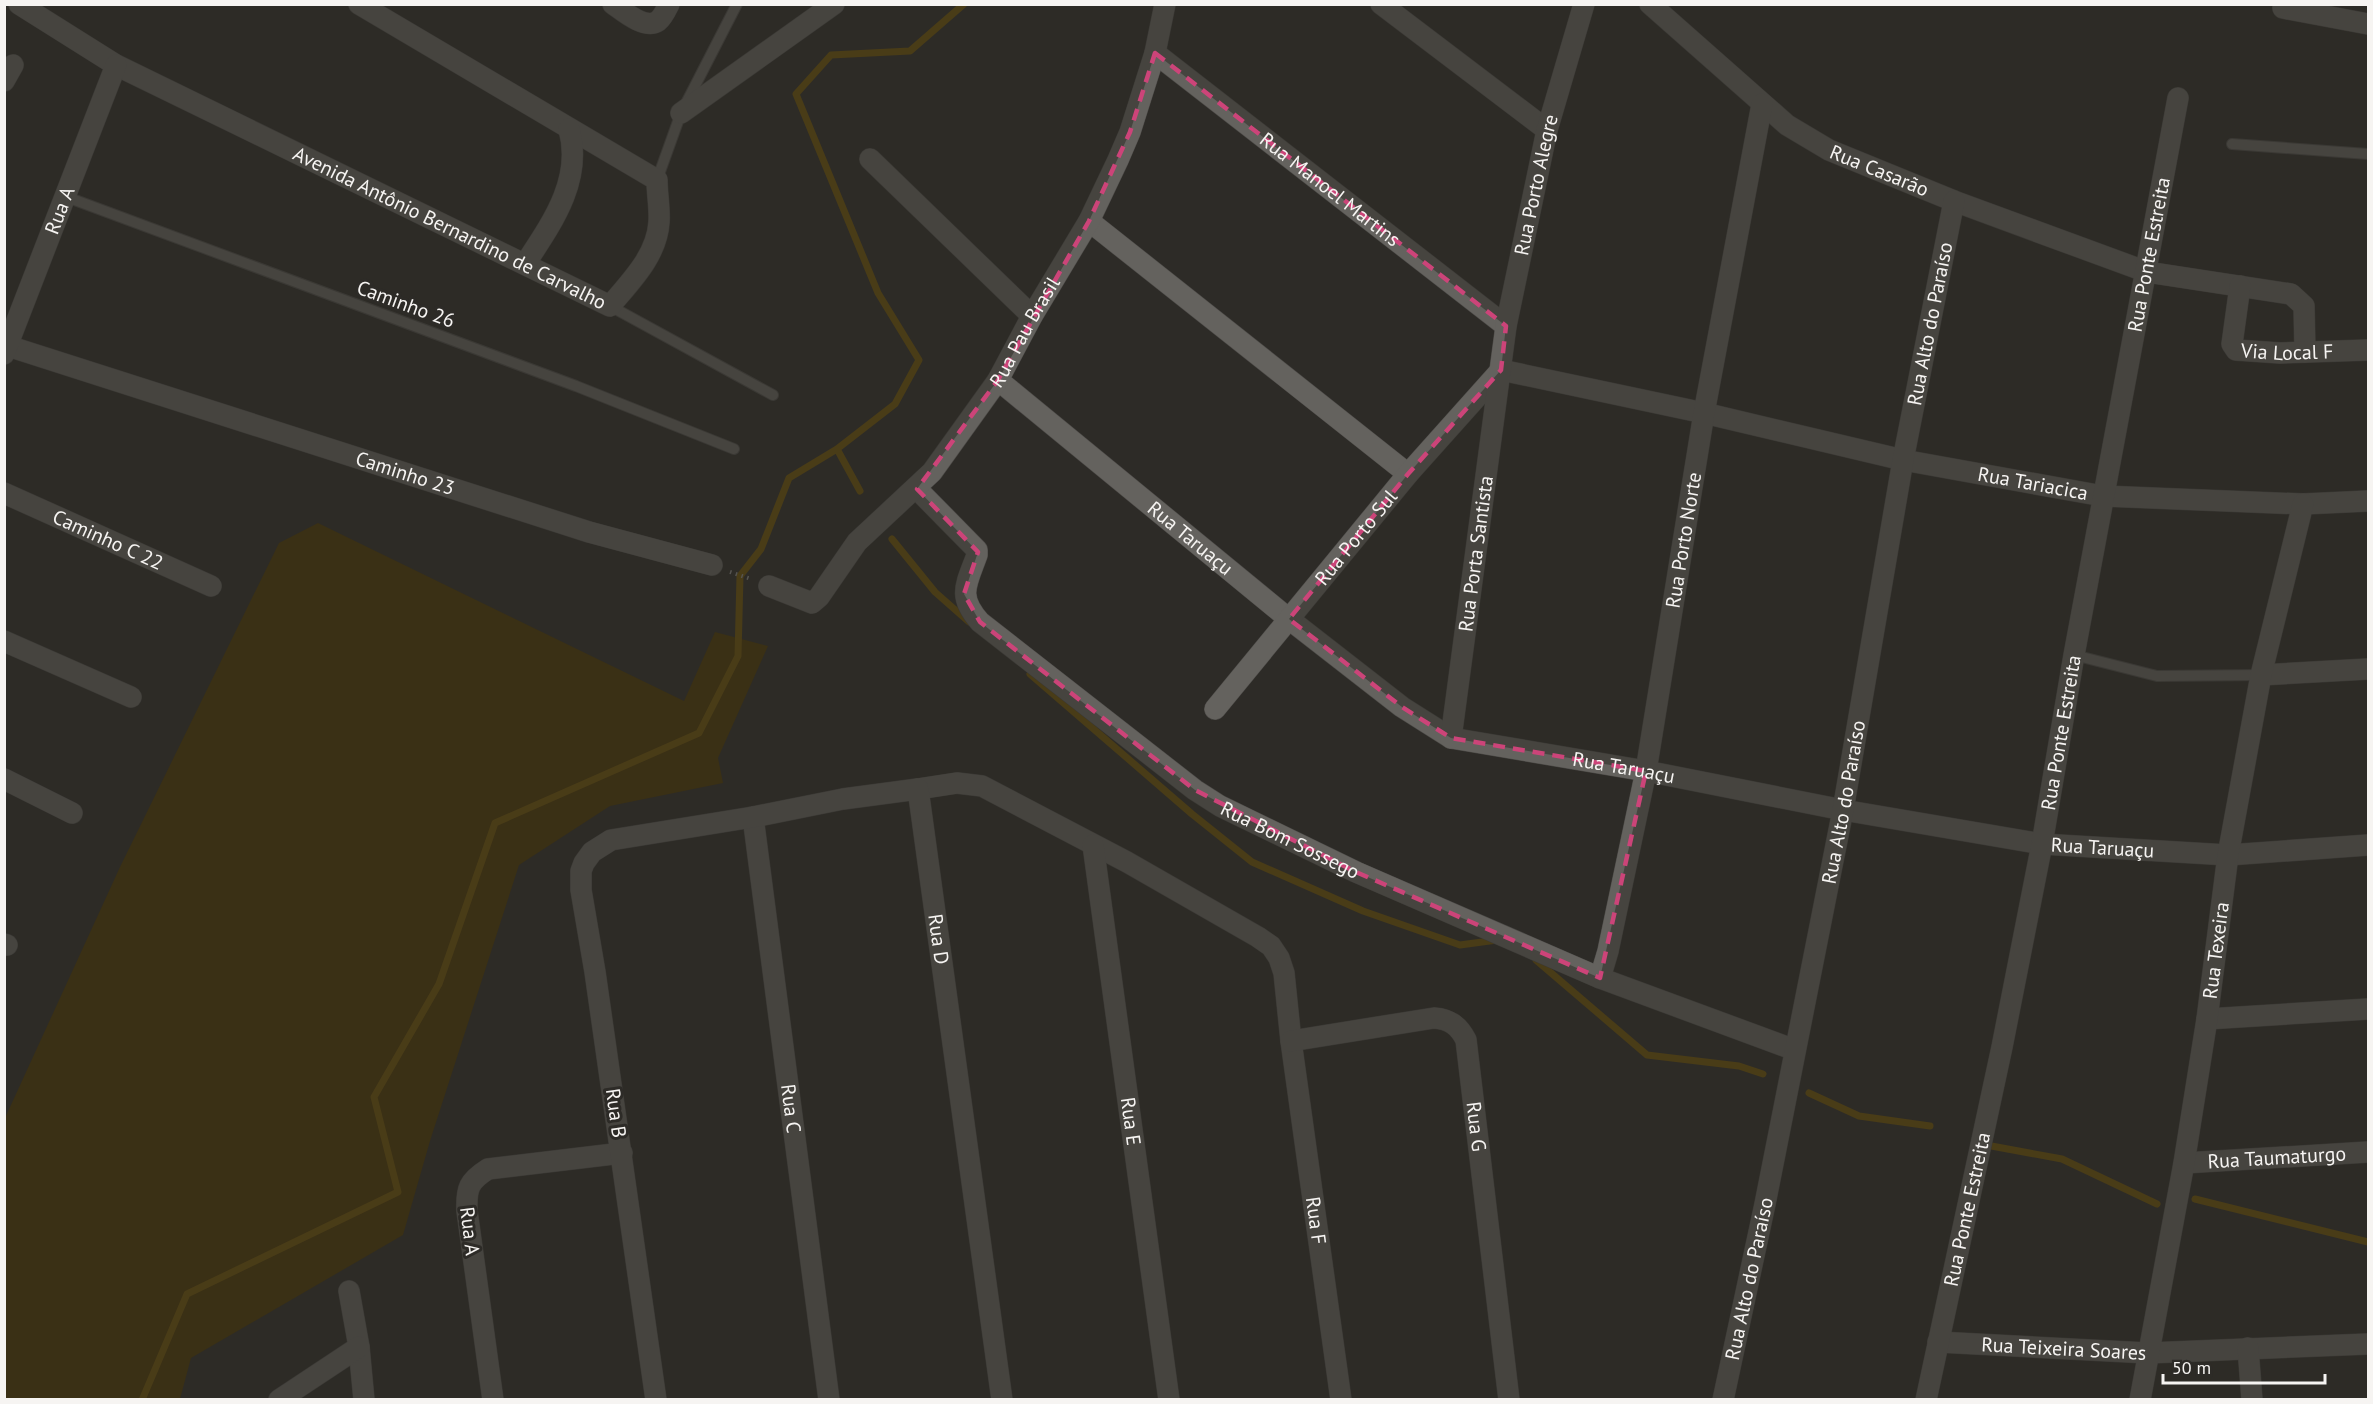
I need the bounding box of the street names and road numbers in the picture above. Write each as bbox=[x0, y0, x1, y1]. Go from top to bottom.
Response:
street label: Rua Porto Alegre bbox=[1508, 111, 1564, 258]
street label: Rua Manoel Martins bbox=[1255, 126, 1406, 252]
street label: Rua Casarão bbox=[1826, 139, 1933, 202]
street label: Avenida Antônio Bernardino de Carvalho bbox=[289, 140, 611, 315]
street label: Rua Ponte Estreita bbox=[2122, 175, 2176, 334]
street label: Rua A bbox=[39, 183, 81, 238]
street label: Rua Alto do Paraíso bbox=[1901, 240, 1959, 408]
street label: Rua Pau Brasil bbox=[984, 272, 1066, 393]
street label: Caminho 26 bbox=[353, 274, 459, 334]
street label: Via Local F bbox=[2239, 337, 2334, 366]
street label: Caminho 23 bbox=[352, 445, 458, 501]
street label: Rua Tariacica bbox=[1976, 461, 2090, 506]
street label: Rua Porto Norte bbox=[1660, 470, 1707, 610]
street label: Rua Porta Santista bbox=[1452, 474, 1499, 633]
street label: Rua Porto Sul bbox=[1309, 484, 1403, 591]
street label: Rua Taruaçu bbox=[1142, 495, 1239, 581]
street label: Caminho C 22 bbox=[49, 504, 167, 576]
street label: Rua Ponte Estreita bbox=[2035, 653, 2087, 812]
street label: Rua Alto do Paraíso bbox=[1816, 718, 1871, 886]
street label: Rua Taruaçu bbox=[1571, 746, 1677, 789]
street label: Rua Bom Sossego bbox=[1216, 795, 1364, 885]
street label: Rua Taruaçu bbox=[2050, 832, 2155, 864]
street label: Rua Texeira bbox=[2197, 900, 2235, 1000]
street label: Rua D bbox=[922, 912, 955, 966]
street label: Rua C bbox=[775, 1082, 807, 1135]
street label: Rua B bbox=[600, 1087, 632, 1139]
street label: Rua E bbox=[1115, 1096, 1147, 1147]
street label: Rua G bbox=[1460, 1100, 1492, 1153]
street label: Rua Ponte Estreita bbox=[1938, 1130, 1996, 1289]
street label: Rua Taumaturgo bbox=[2207, 1140, 2347, 1175]
street label: Rua F bbox=[1300, 1195, 1332, 1246]
street label: Rua Alto do Paraíso bbox=[1719, 1195, 1779, 1363]
street label: Rua A bbox=[454, 1205, 486, 1257]
street label: Rua Teixeira Soares bbox=[1981, 1331, 2147, 1366]

